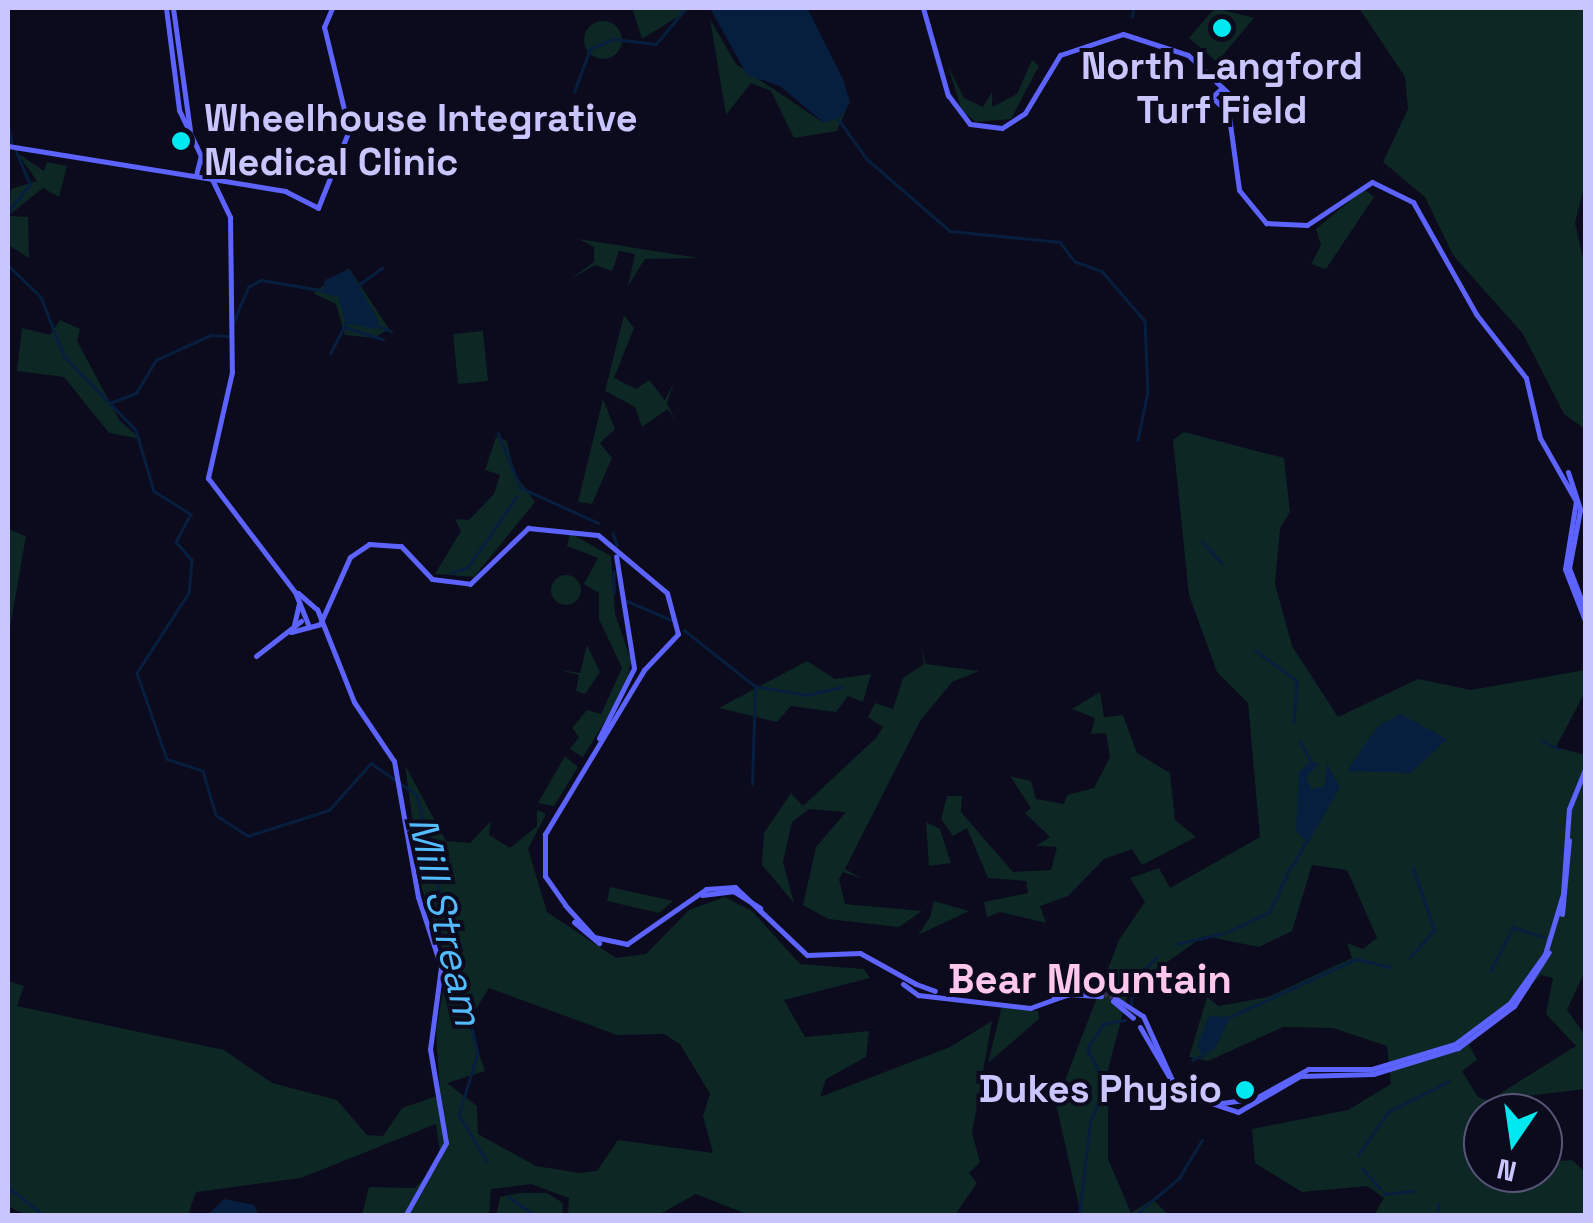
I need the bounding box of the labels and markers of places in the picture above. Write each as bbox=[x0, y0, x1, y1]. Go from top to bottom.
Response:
marker: North Langford Turf Field bbox=[1211, 17, 1233, 39]
place label: North Langford Turf Field bbox=[1081, 44, 1363, 133]
place label: Wheelhouse Integrative Medical Clinic bbox=[204, 96, 638, 185]
marker: Wheelhouse Integrative Medical Clinic bbox=[168, 128, 194, 154]
place label: Dukes Physio bbox=[979, 1067, 1222, 1113]
marker: Dukes Physio bbox=[1232, 1077, 1258, 1103]

